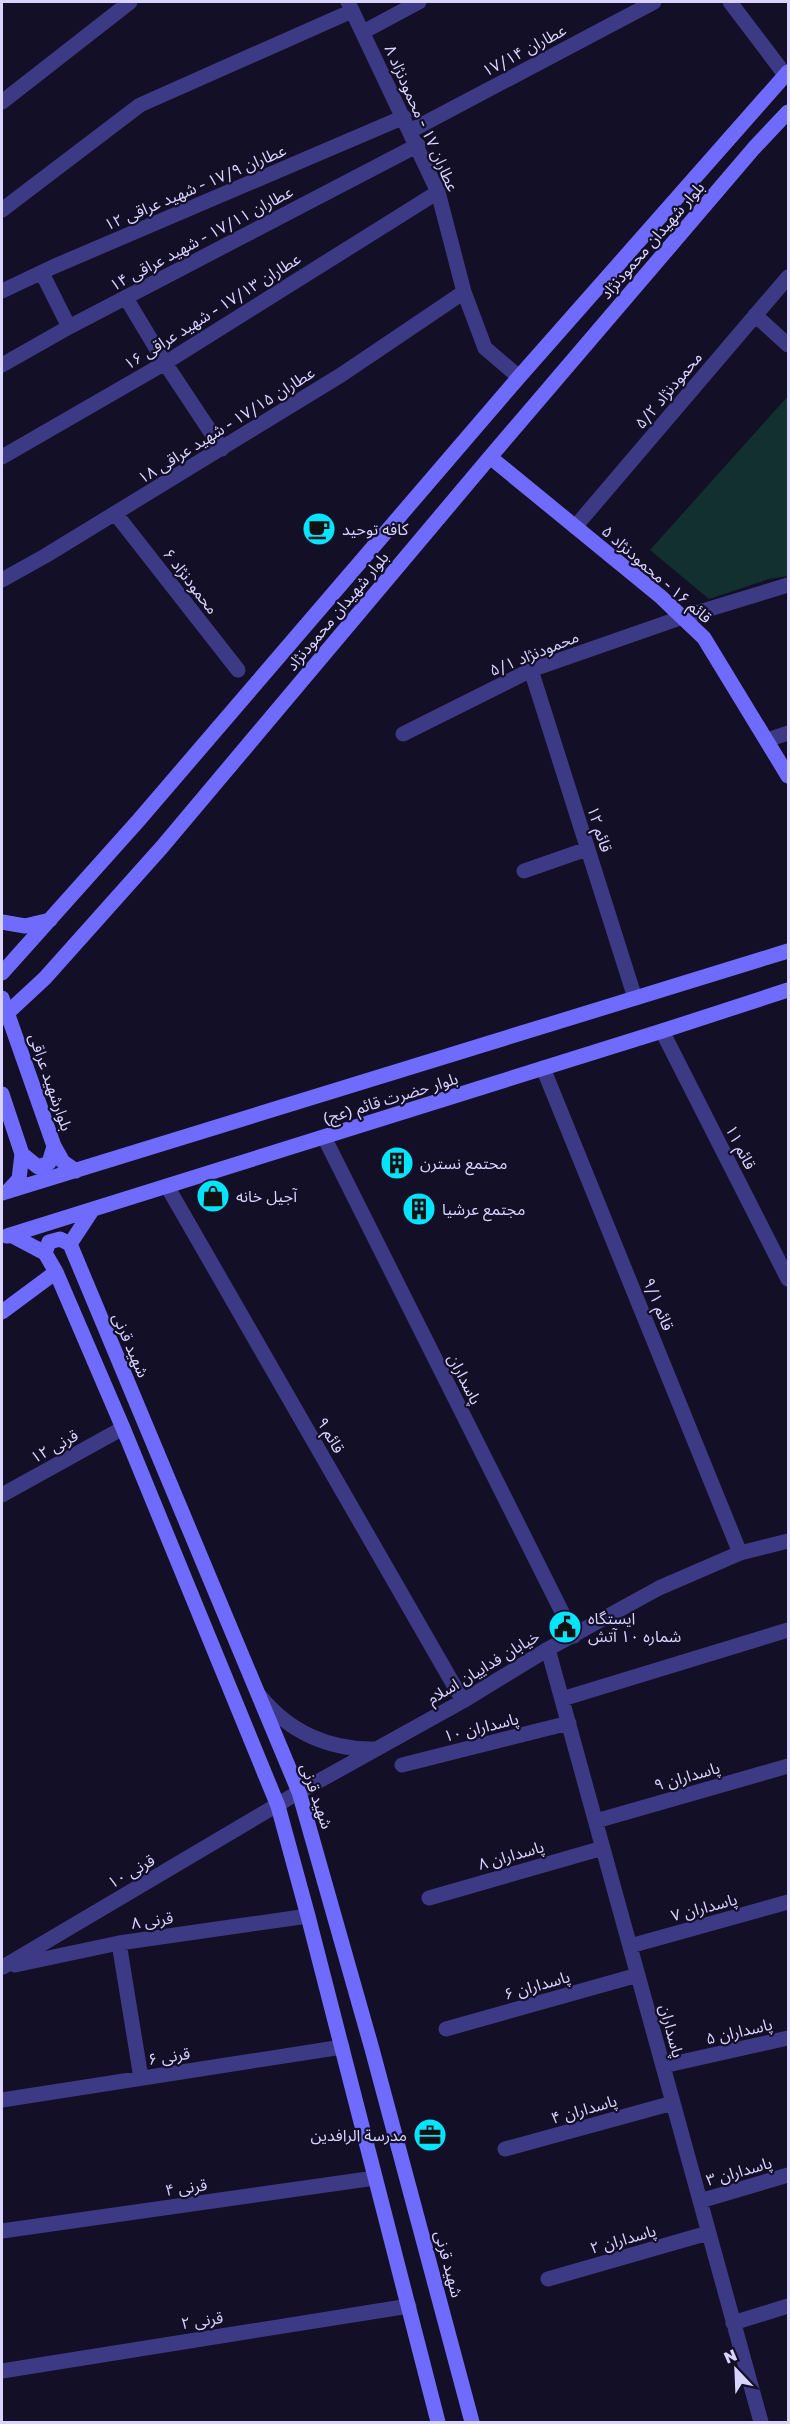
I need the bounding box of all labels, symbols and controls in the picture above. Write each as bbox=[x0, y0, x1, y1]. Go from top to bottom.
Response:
street label: عطاران ۱۷/۱۴ bbox=[478, 19, 570, 81]
street label: عطاران ۱۷ - محمودنژاد ۸ bbox=[381, 41, 463, 195]
street label: عطاران ۱۷/۹ - شهید عراقی ۱۲ bbox=[101, 140, 289, 234]
street label: بلوار شهیدان محمودنژاد bbox=[596, 177, 708, 303]
street label: عطاران ۱۷/۱۱ - شهید عراقی ۱۴ bbox=[106, 181, 296, 295]
street label: عطاران ۱۷/۱۳ - شهید عراقی ۱۶ bbox=[120, 248, 304, 374]
street label: محمودنژاد ۵/۲ bbox=[630, 347, 706, 433]
street label: عطاران ۱۷/۱۵ - شهید عراقی ۱۸ bbox=[134, 362, 318, 488]
cafe icon: کافه توحید bbox=[301, 511, 337, 547]
place label: کافه توحید bbox=[342, 519, 409, 539]
street label: قائم ۱۶ - محمودنژاد ۵ bbox=[596, 521, 716, 630]
street label: محمودنژاد ۶ bbox=[159, 544, 223, 618]
street label: بلوار شهیدان محمودنژاد bbox=[281, 548, 393, 674]
street label: محمودنژاد ۵/۱ bbox=[486, 626, 582, 680]
street label: قائم ۱۲ bbox=[580, 803, 617, 856]
street label: بلوارشهید عراقی bbox=[25, 1031, 77, 1133]
street label: بلوار حضرت قائم (عج) bbox=[320, 1068, 461, 1131]
street label: قائم ۱۱ bbox=[719, 1121, 761, 1174]
building icon: محتمع نسترن bbox=[379, 1145, 415, 1181]
place label: محتمع نسترن bbox=[420, 1153, 507, 1176]
shop icon: آجیل خانه bbox=[195, 1178, 231, 1214]
place label: آجیل خانه bbox=[236, 1186, 298, 1206]
building icon: مجتمع عرشیا bbox=[401, 1191, 437, 1227]
place label: مجتمع عرشیا bbox=[442, 1199, 525, 1222]
street label: قائم ۹/۱ bbox=[637, 1275, 679, 1334]
street label: شهید قرنی bbox=[108, 1310, 154, 1380]
street label: پاسداران bbox=[443, 1350, 486, 1408]
street label: قائم ۹ bbox=[310, 1413, 349, 1458]
street label: قرنی ۱۲ bbox=[27, 1425, 81, 1467]
place label: ایستگاه شماره ۱۰ آتش bbox=[588, 1608, 681, 1646]
public building icon: ایستگاه شماره ۱۰ آتش bbox=[547, 1609, 583, 1645]
street label: خیابان فداییان اسلام bbox=[423, 1626, 544, 1711]
street label: پاسداران ۱۰ bbox=[441, 1708, 521, 1747]
street label: پاسداران ۹ bbox=[652, 1757, 723, 1796]
street label: شهید قرنی bbox=[296, 1760, 338, 1832]
street label: پاسداران ۸ bbox=[476, 1836, 547, 1875]
street label: قرنی ۱۰ bbox=[104, 1849, 158, 1893]
street label: پاسداران ۷ bbox=[669, 1889, 740, 1927]
street label: قرنی ۸ bbox=[130, 1907, 174, 1933]
street label: پاسداران ۶ bbox=[502, 1966, 573, 2005]
street label: پاسداران bbox=[654, 2002, 689, 2060]
street label: پاسداران ۵ bbox=[704, 2014, 774, 2049]
street label: قرنی ۶ bbox=[147, 2043, 191, 2069]
street label: پاسداران ۴ bbox=[549, 2090, 620, 2129]
office icon: مدرسة الرافدین bbox=[412, 2117, 448, 2153]
place label: مدرسة الرافدین bbox=[311, 2125, 407, 2145]
street label: پاسداران ۳ bbox=[704, 2152, 775, 2191]
street label: قرنی ۴ bbox=[164, 2174, 208, 2200]
street label: پاسداران ۲ bbox=[588, 2220, 659, 2259]
street label: شهید قرنی bbox=[431, 2228, 467, 2300]
street label: قرنی ۲ bbox=[180, 2307, 224, 2333]
north arrow bbox=[706, 2340, 766, 2400]
text: N bbox=[721, 2345, 740, 2368]

